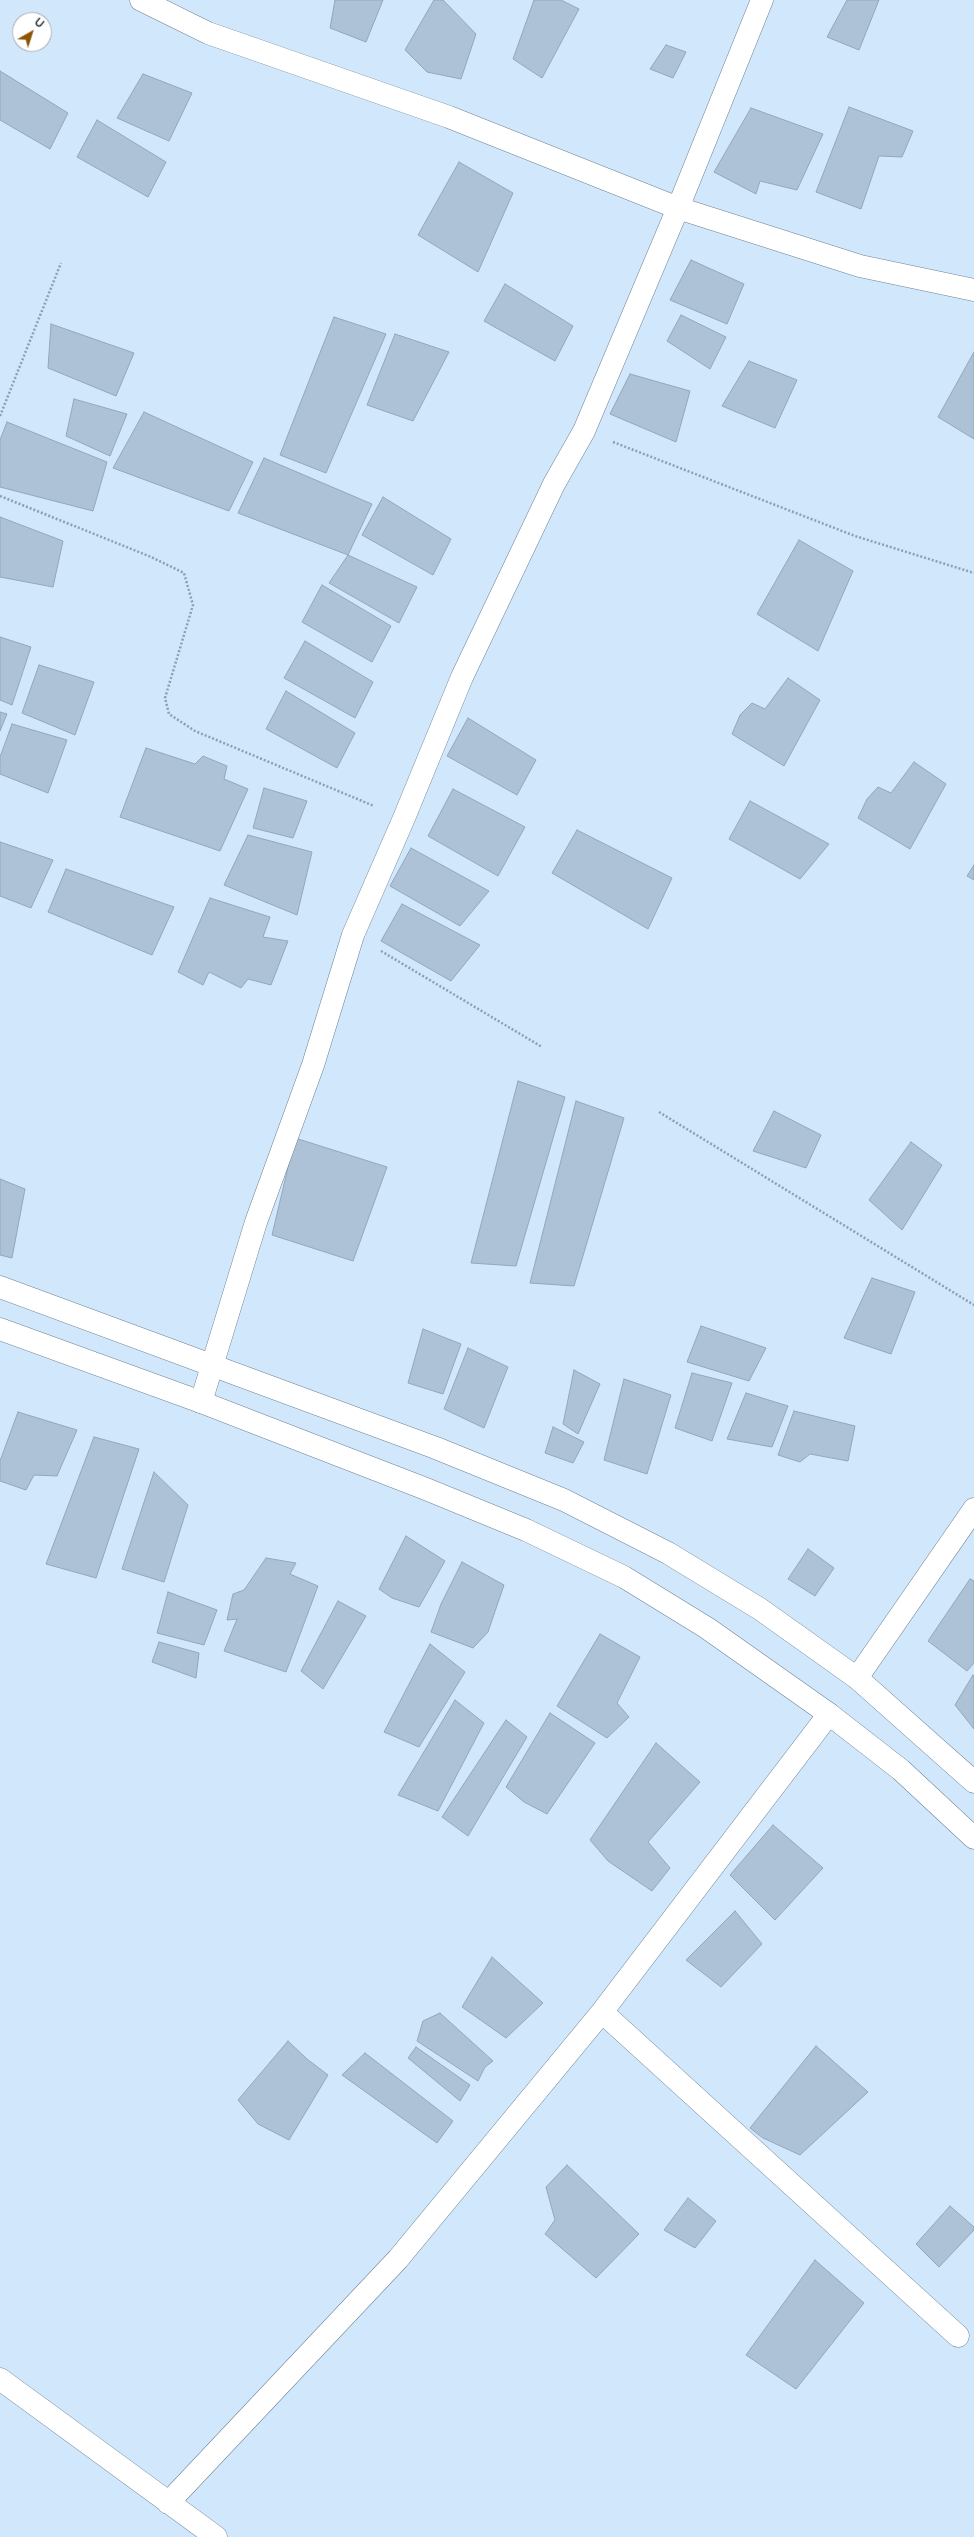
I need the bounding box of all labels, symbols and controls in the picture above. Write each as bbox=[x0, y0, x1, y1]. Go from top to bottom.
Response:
north arrow bbox=[12, 12, 52, 52]
text: U bbox=[32, 15, 47, 31]

